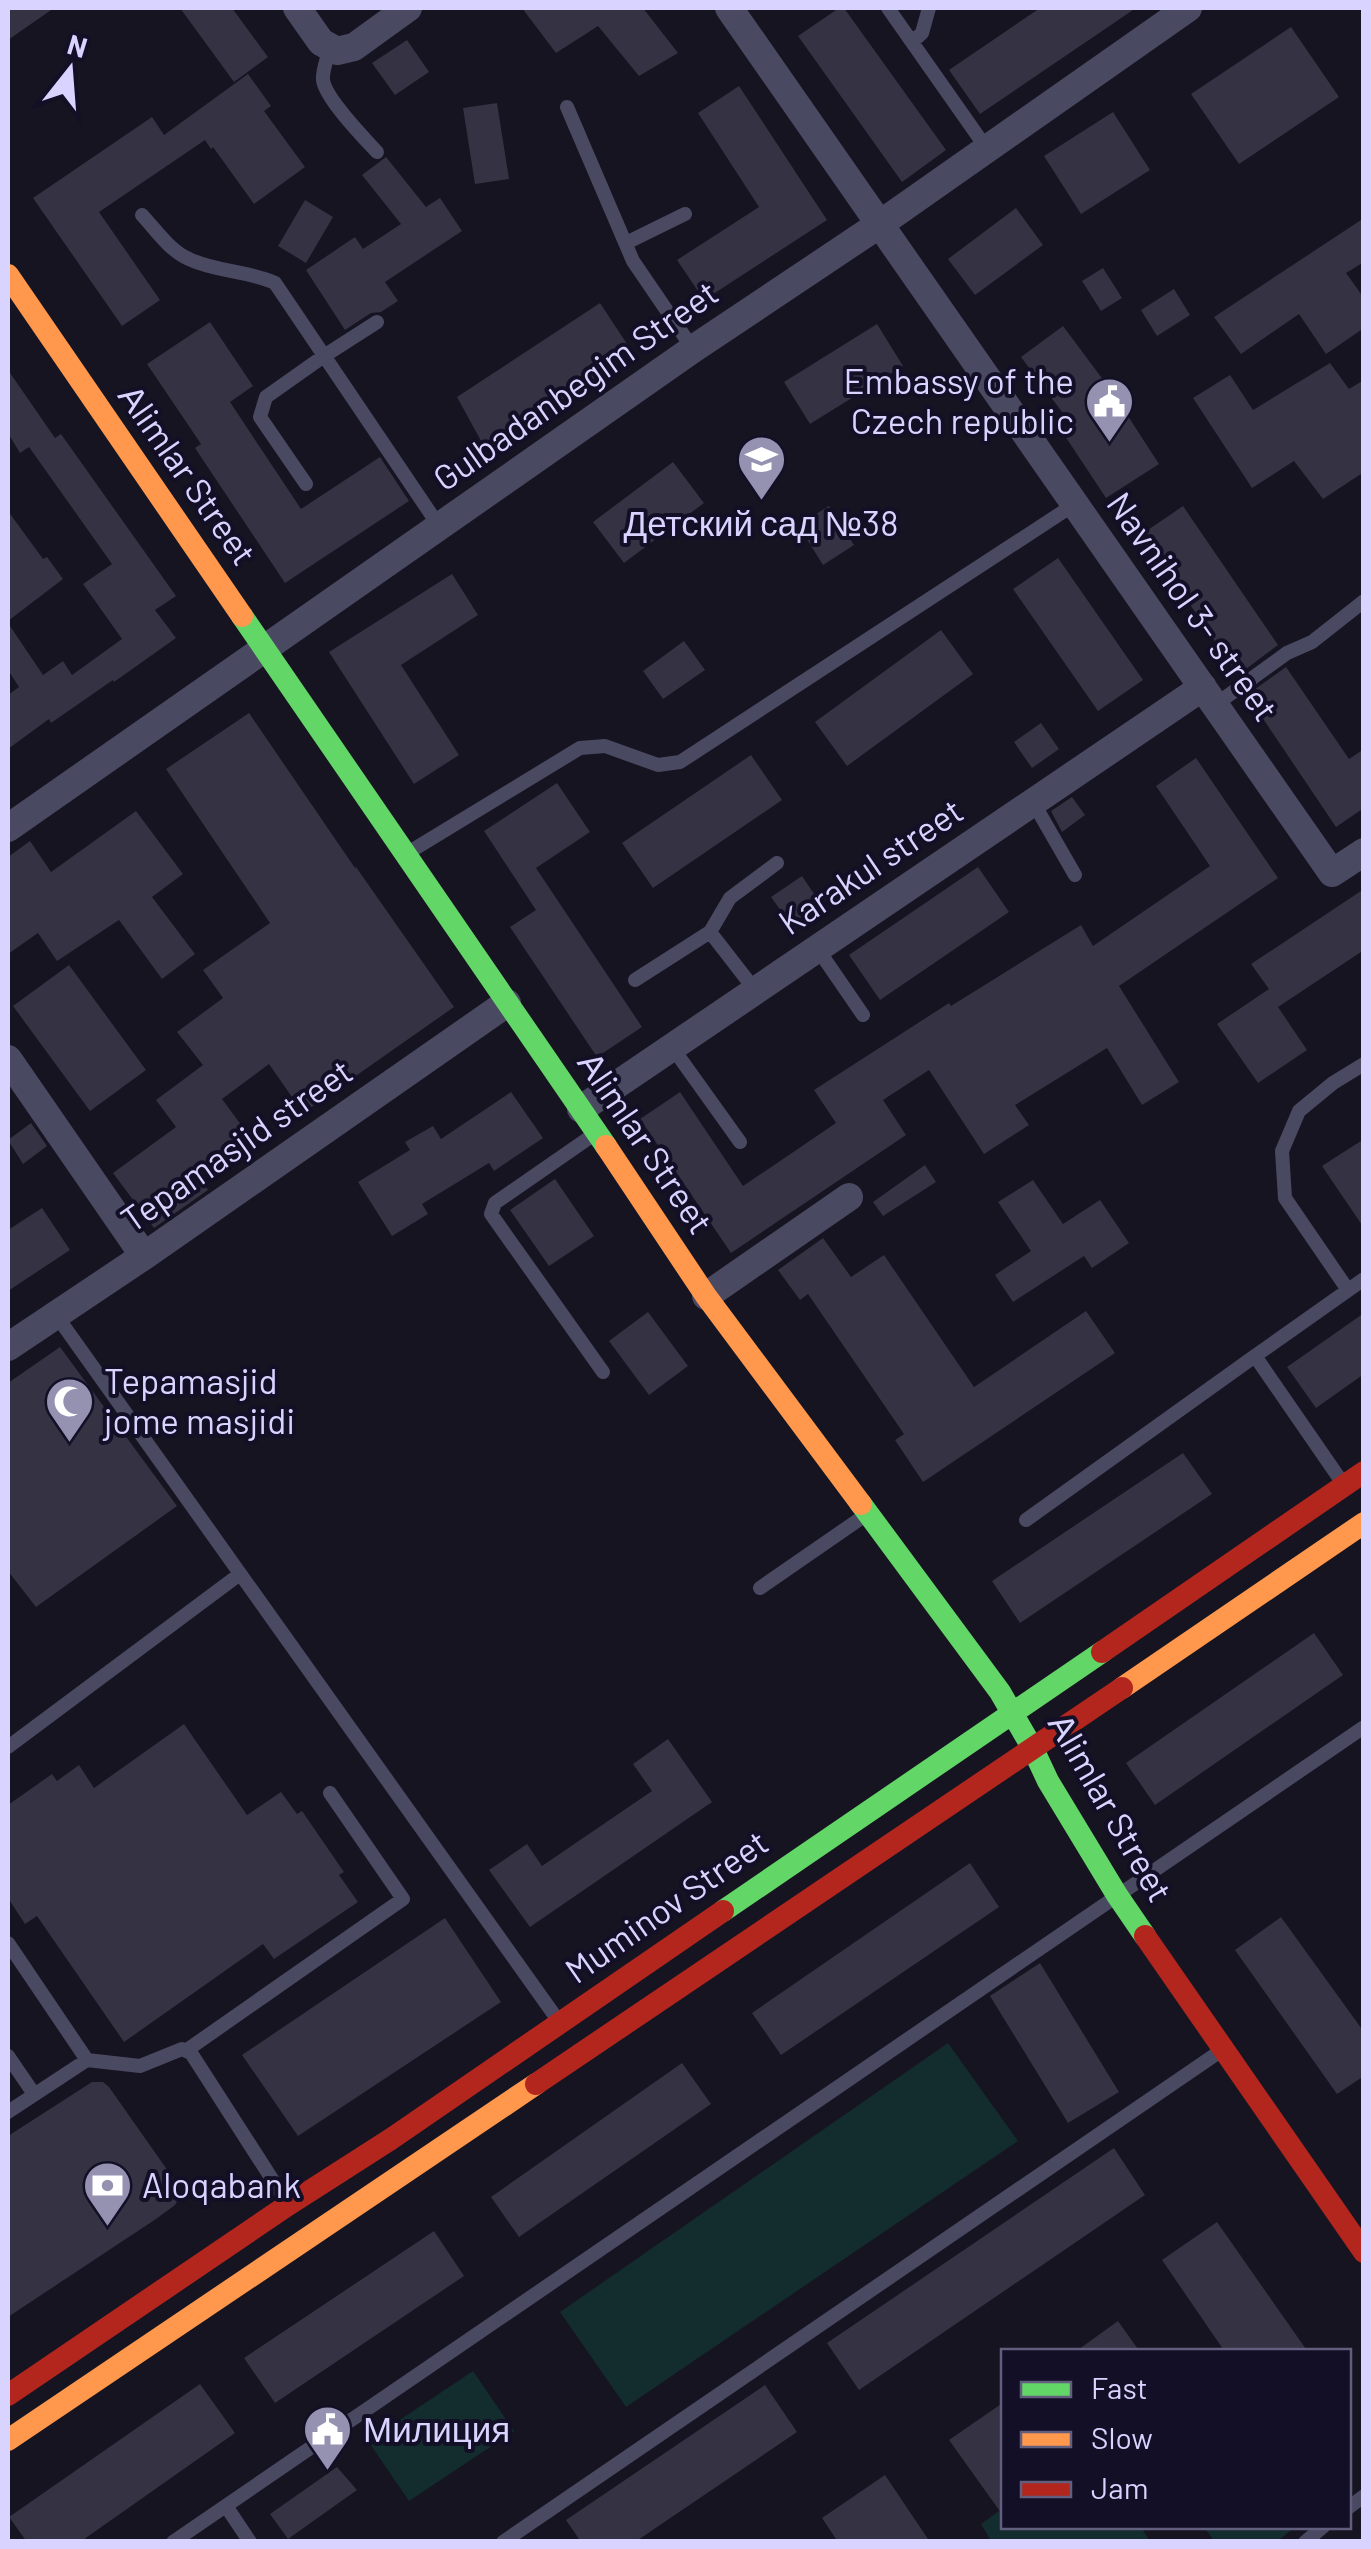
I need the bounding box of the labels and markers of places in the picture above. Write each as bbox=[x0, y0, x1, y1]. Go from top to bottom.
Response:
place label: Embassy of the Czech republic bbox=[843, 359, 1074, 441]
public building icon: Embassy of the Czech republic bbox=[1083, 376, 1135, 444]
school or university icon: Детский сад №38 bbox=[735, 434, 787, 502]
place label: Детский сад №38 bbox=[624, 501, 898, 543]
place label: Tepamasjid jome masjidi bbox=[102, 1359, 295, 1441]
mosque icon: Tepamasjid jome masjidi bbox=[43, 1376, 95, 1444]
bank icon: Aloqabank bbox=[81, 2160, 133, 2228]
place label: Aloqabank bbox=[142, 2163, 301, 2205]
public building icon: Милиция bbox=[302, 2404, 354, 2472]
place label: Милиция bbox=[363, 2407, 510, 2449]

